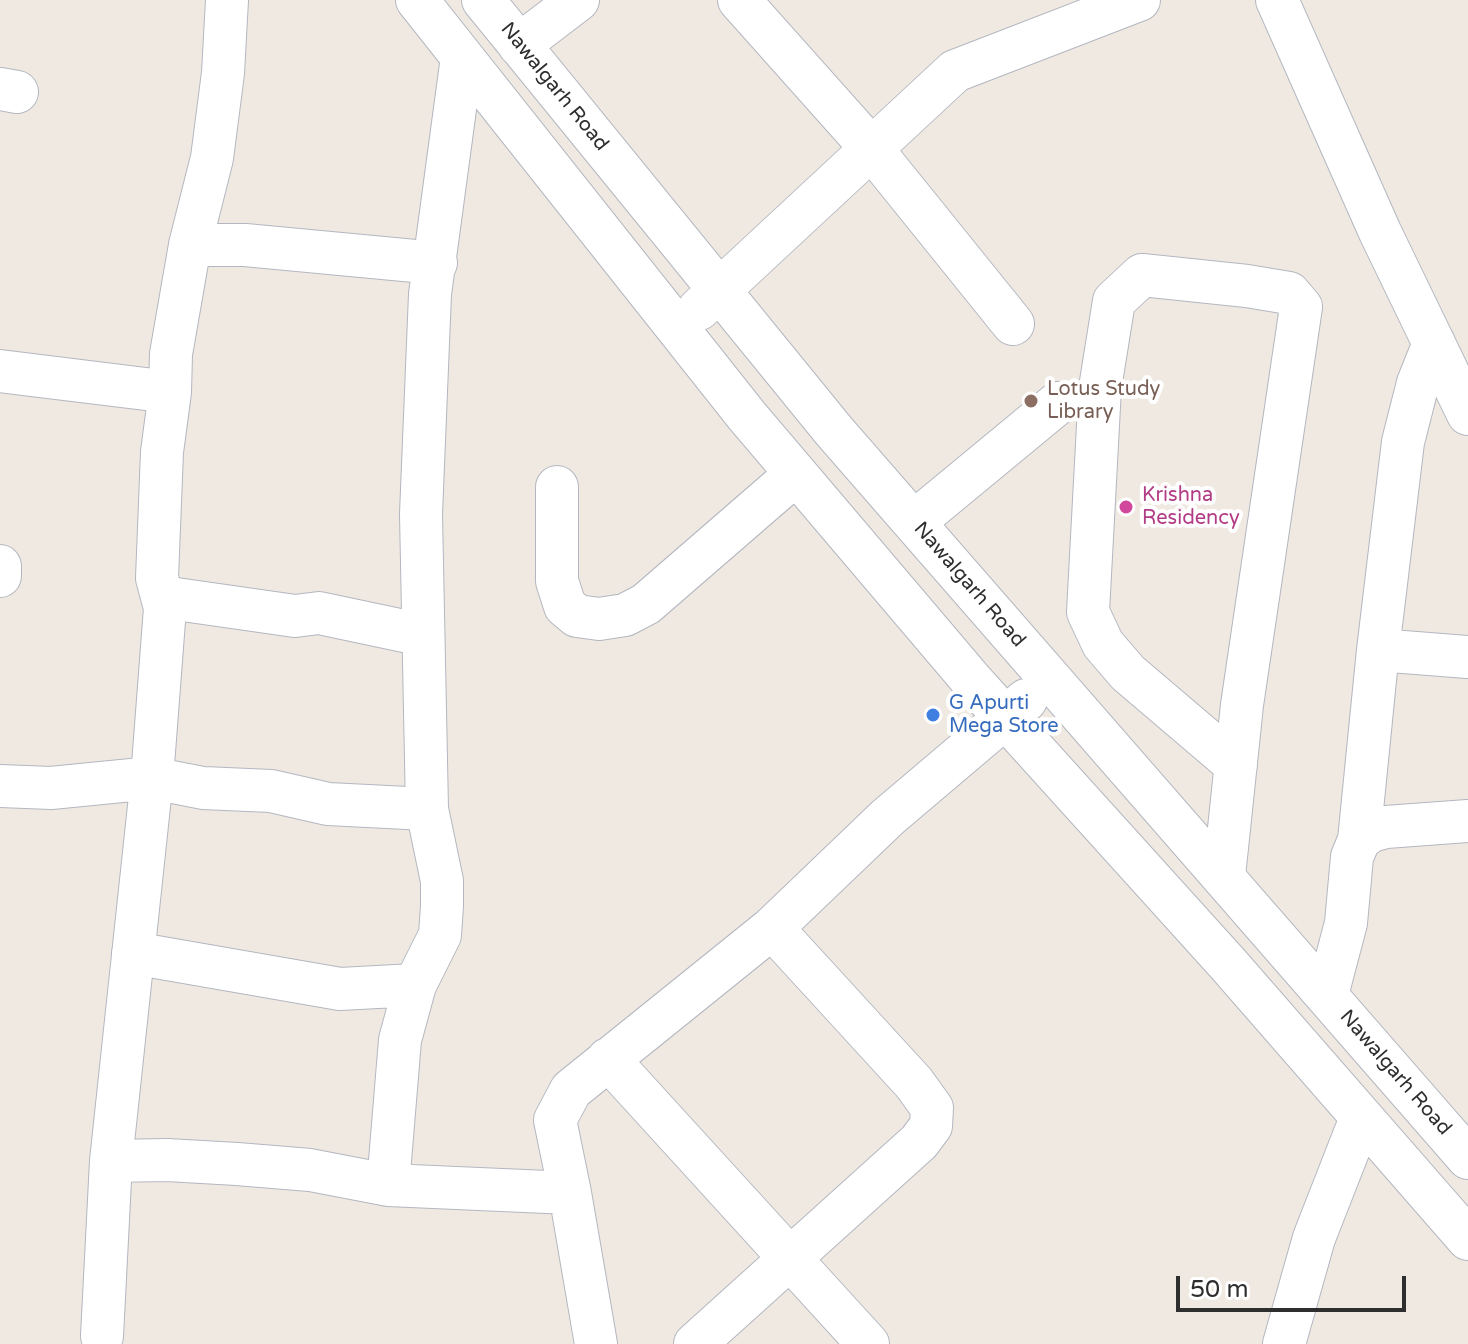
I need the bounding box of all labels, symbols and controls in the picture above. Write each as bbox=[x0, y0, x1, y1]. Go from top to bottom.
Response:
street label: Nawalgarh Road bbox=[495, 18, 613, 156]
place label: Lotus Study Library bbox=[1047, 378, 1160, 425]
marker: Lotus Study Library bbox=[1022, 392, 1040, 410]
place label: Krishna Residency bbox=[1142, 484, 1240, 531]
marker: Krishna Residency bbox=[1117, 498, 1135, 516]
street label: Nawalgarh Road bbox=[908, 517, 1030, 653]
place label: G Apurti Mega Store bbox=[949, 692, 1059, 739]
marker: G Apurti Mega Store bbox=[924, 706, 942, 724]
street label: Nawalgarh Road bbox=[1334, 1005, 1456, 1141]
scale bar bbox=[1180, 1260, 1410, 1310]
text: 50 m bbox=[1190, 1275, 1248, 1304]

